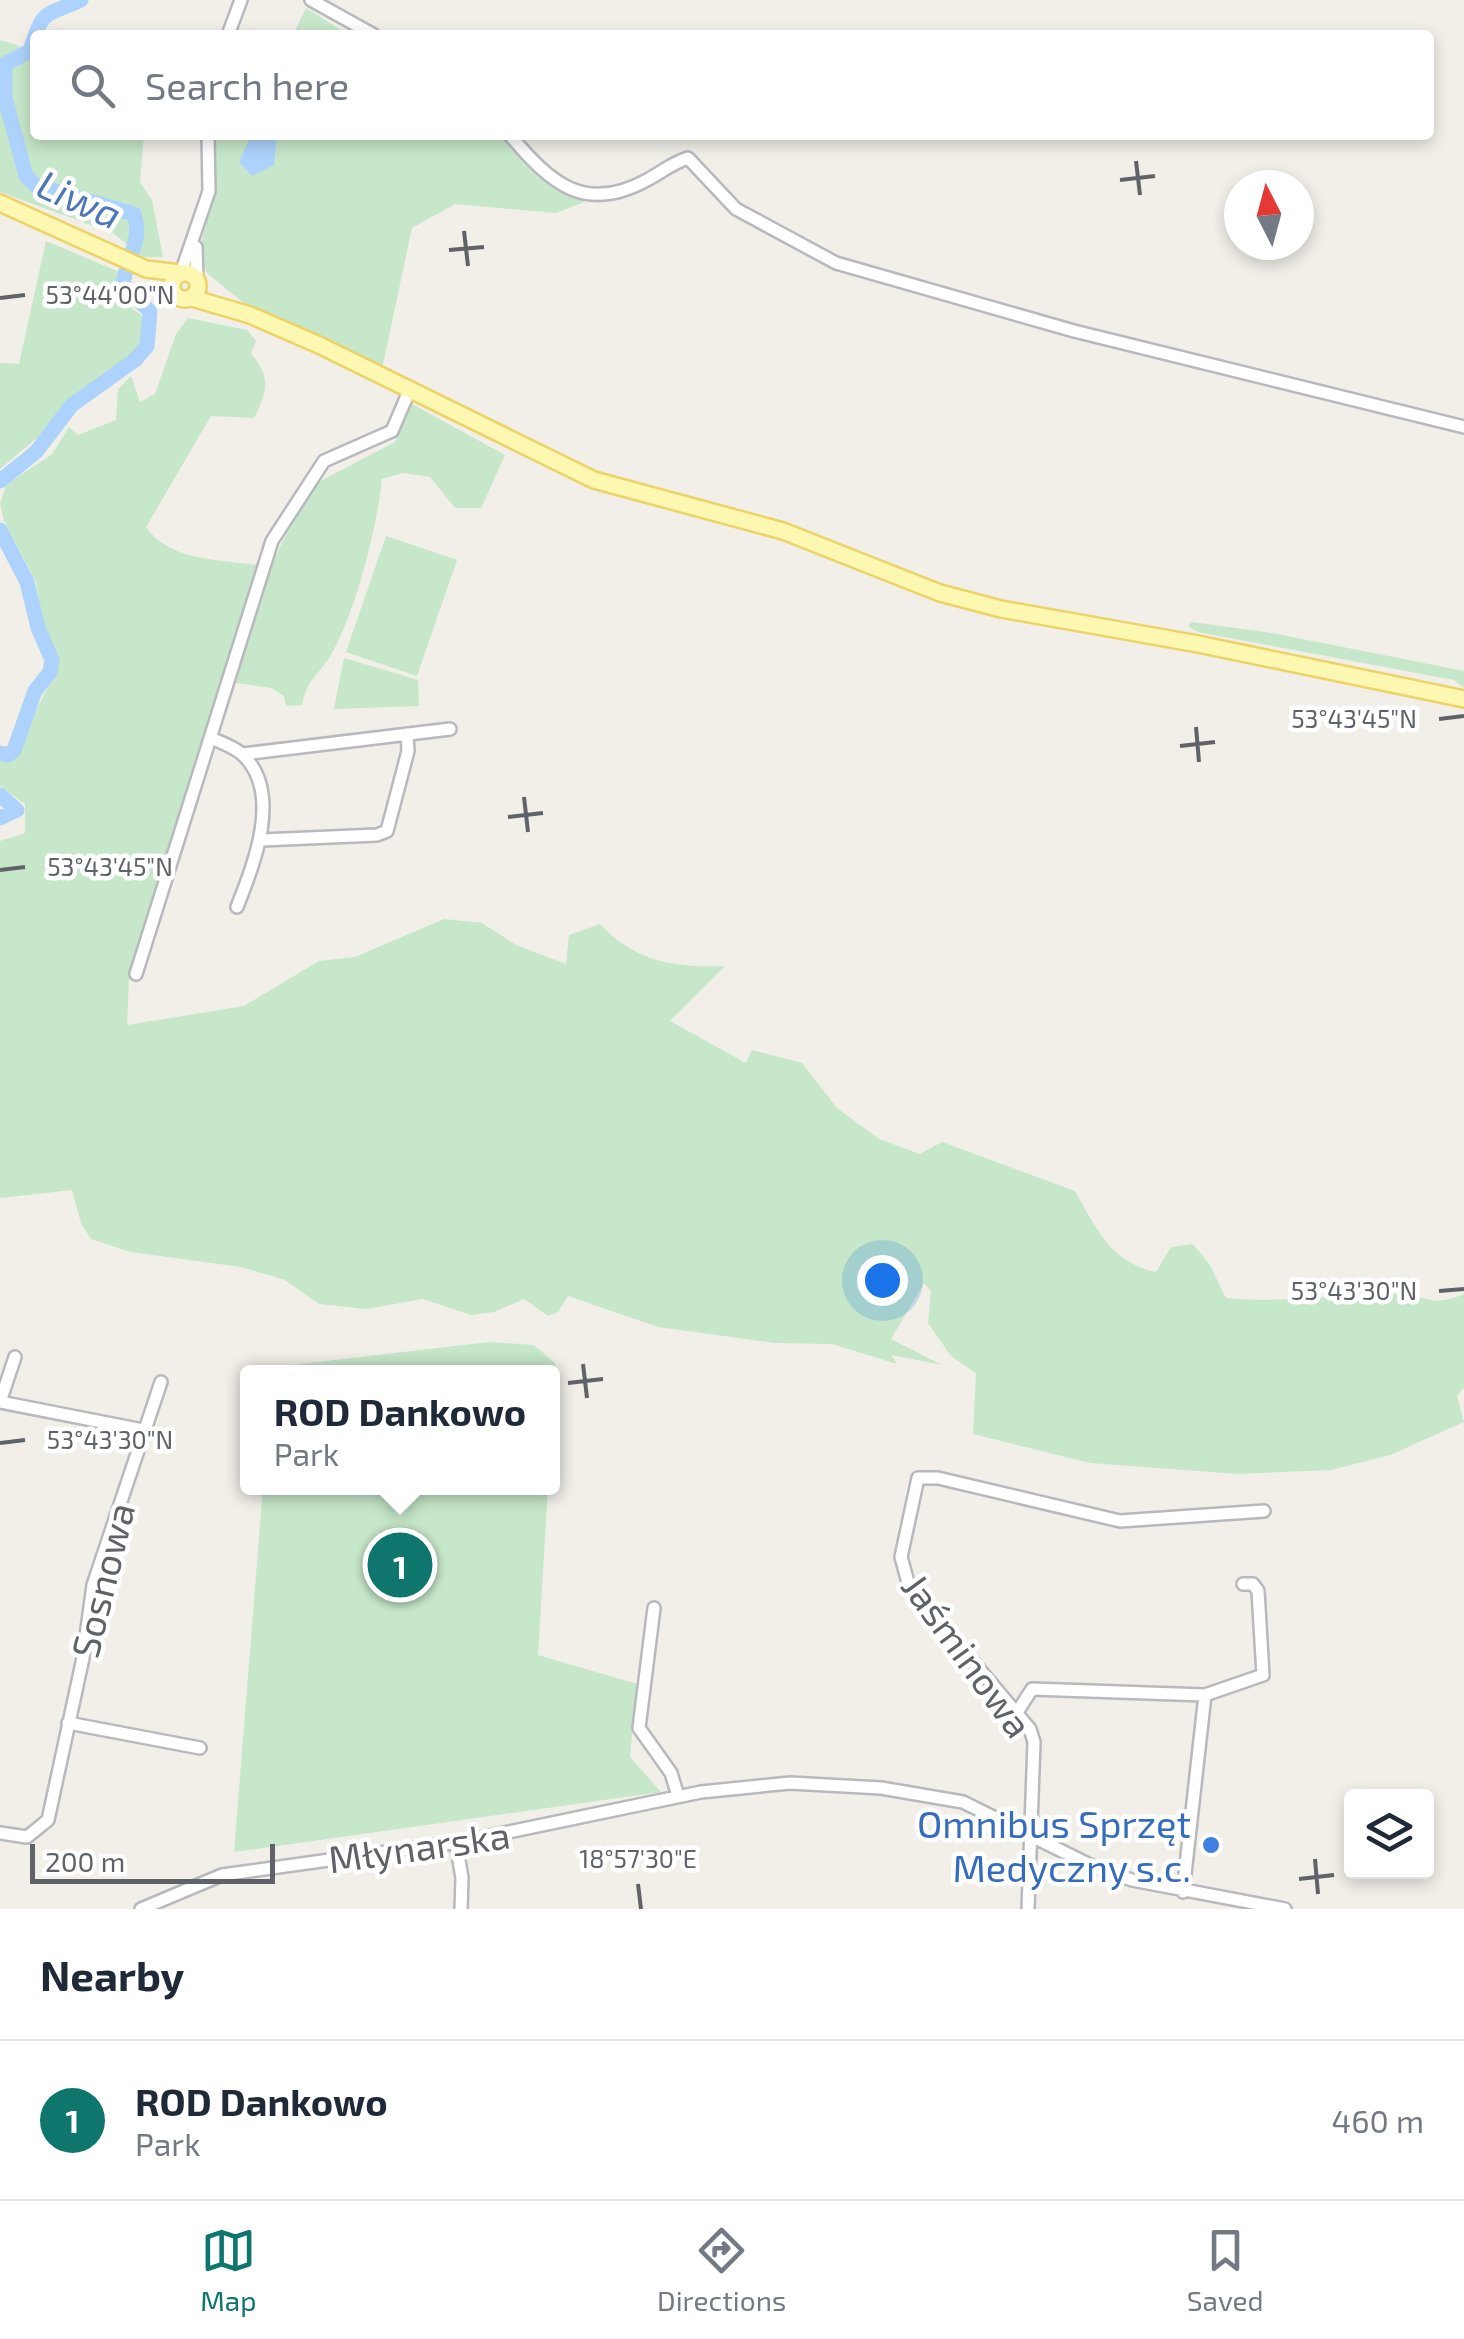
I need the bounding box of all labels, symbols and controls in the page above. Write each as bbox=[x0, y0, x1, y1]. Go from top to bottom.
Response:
search box bbox=[30, 30, 1434, 140]
icon: search bbox=[65, 58, 120, 113]
text: Search here bbox=[145, 62, 349, 108]
water label: Liwa bbox=[30, 158, 130, 238]
north arrow bbox=[1224, 170, 1314, 260]
text: 53°44'00"N bbox=[46, 279, 174, 309]
text: 53°43'45"N bbox=[1291, 703, 1417, 733]
text: 53°43'45"N bbox=[47, 851, 173, 881]
your location bbox=[857, 1255, 908, 1306]
text: 53°43'30"N bbox=[1291, 1275, 1417, 1305]
popup bbox=[240, 1365, 560, 1495]
text: ROD Dankowo bbox=[274, 1388, 526, 1434]
text: 53°43'30"N bbox=[47, 1424, 173, 1454]
text: Park bbox=[274, 1434, 339, 1472]
street label: Sosnowa bbox=[61, 1498, 143, 1662]
pin: 1 bbox=[368, 1528, 432, 1602]
street label: Jaśminowa bbox=[893, 1564, 1043, 1746]
map controls bbox=[1344, 1789, 1434, 1879]
button: layers bbox=[1344, 1789, 1434, 1879]
place label: Omnibus Sprzęt Medyczny s.c. bbox=[917, 1800, 1191, 1890]
street label: Młynarska bbox=[325, 1811, 513, 1881]
marker: Omnibus Sprzęt Medyczny s.c. bbox=[1200, 1834, 1222, 1856]
scale bar bbox=[30, 1839, 275, 1884]
text: 18°57'30"E bbox=[579, 1843, 697, 1873]
text: 200 m bbox=[45, 1844, 125, 1878]
text: Nearby bbox=[40, 1949, 184, 1999]
text: ROD Dankowo bbox=[135, 2078, 388, 2124]
text: 1 bbox=[66, 2101, 79, 2139]
text: 460 m bbox=[1332, 2101, 1424, 2139]
text: Park bbox=[135, 2124, 200, 2162]
tab: Map bbox=[200, 2223, 256, 2317]
tab: Directions bbox=[657, 2223, 786, 2317]
tab: Saved bbox=[1187, 2223, 1264, 2317]

